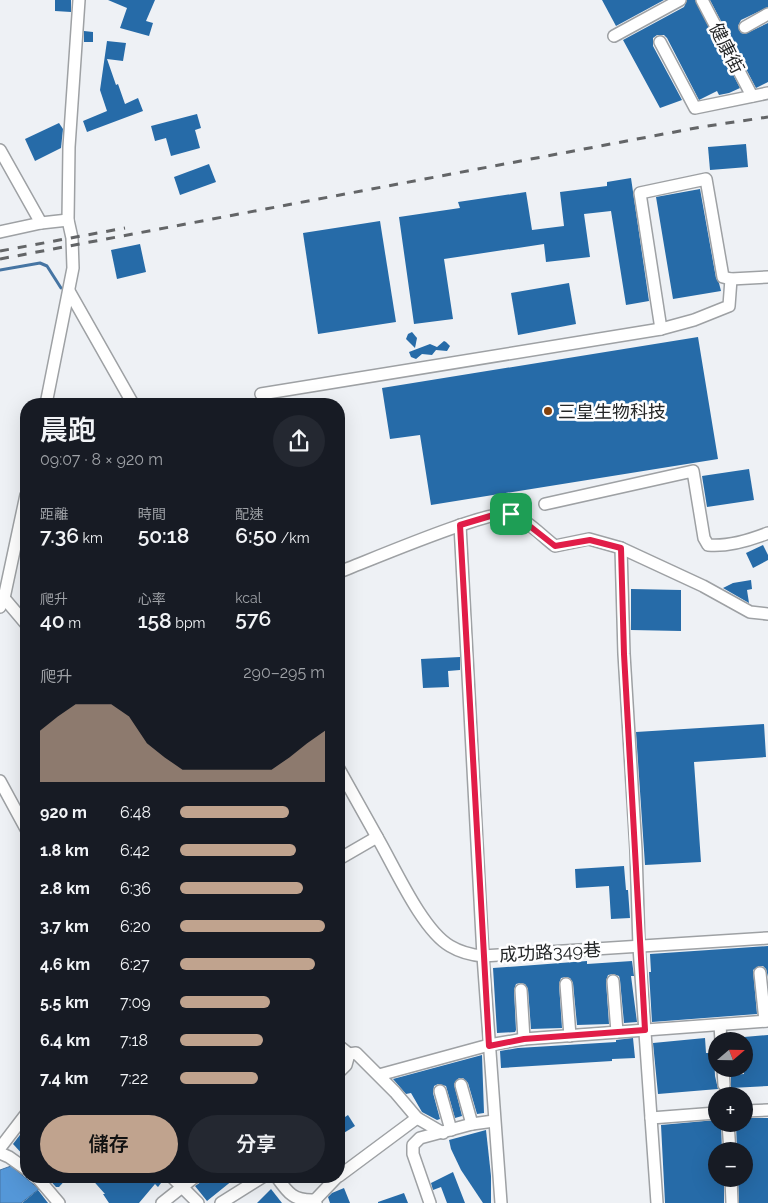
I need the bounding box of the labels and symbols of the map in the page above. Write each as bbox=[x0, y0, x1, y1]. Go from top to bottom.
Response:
street label: 健康街 bbox=[705, 19, 749, 77]
place label: 三皇生物科技 bbox=[558, 401, 666, 422]
marker: 三皇生物科技 bbox=[542, 405, 554, 417]
pin bbox=[490, 493, 532, 535]
street label: 成功路349巷 bbox=[499, 939, 601, 965]
north arrow bbox=[708, 1032, 752, 1078]

